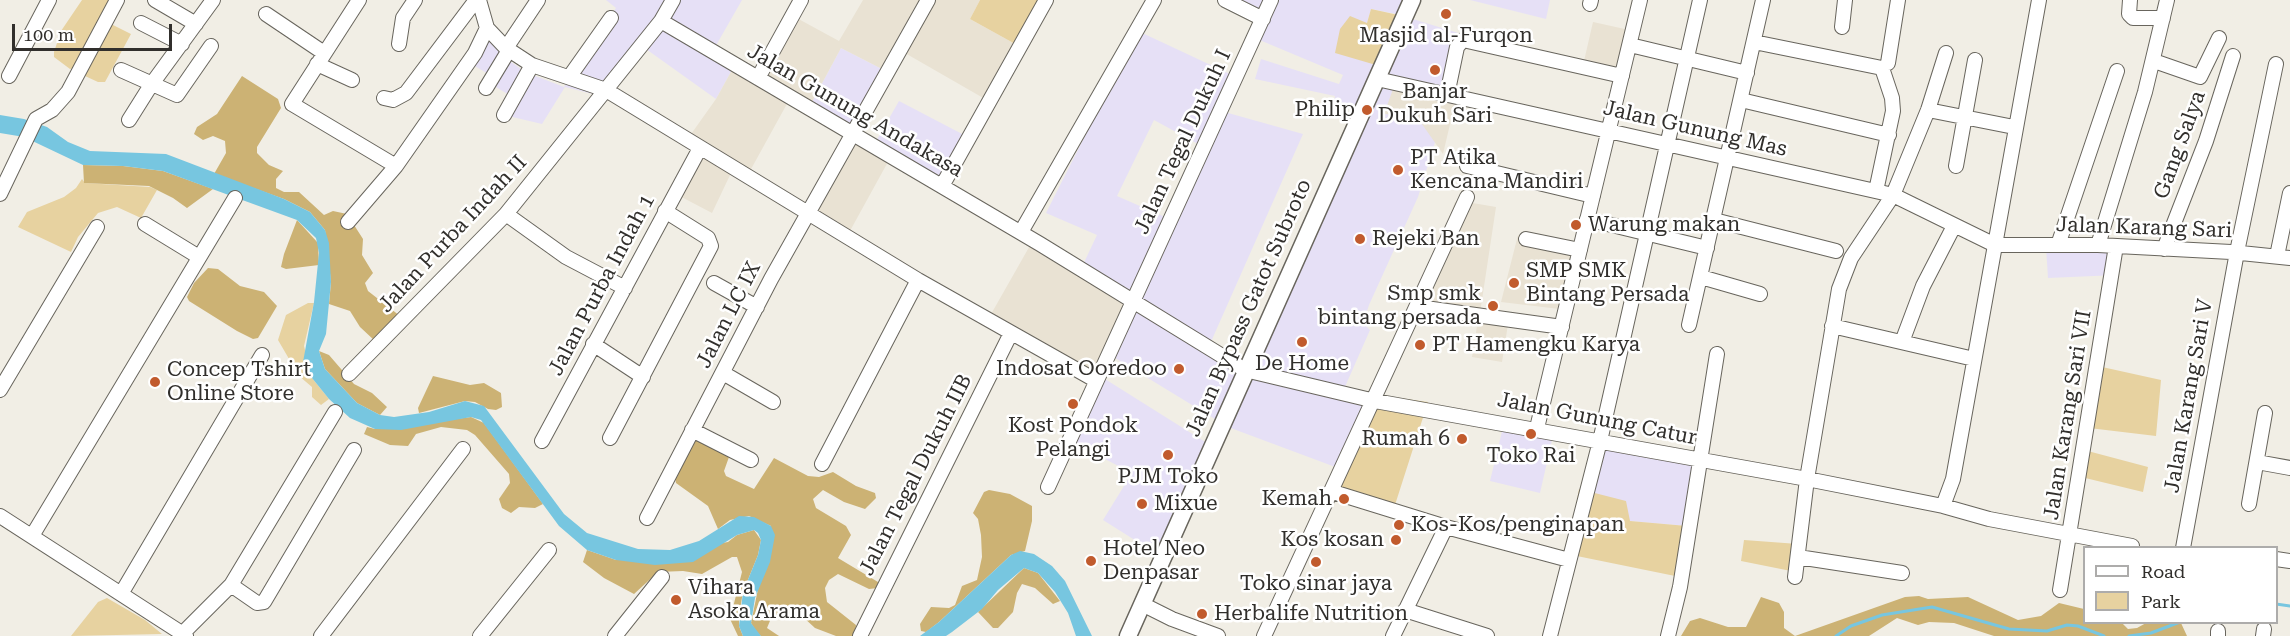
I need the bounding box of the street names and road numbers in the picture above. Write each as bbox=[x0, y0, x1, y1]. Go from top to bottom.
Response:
street label: Jalan Gunung Andakasa bbox=[743, 39, 967, 183]
street label: Jalan Tegal Dukuh I bbox=[1129, 46, 1237, 238]
street label: Gang Salya bbox=[2149, 87, 2211, 203]
street label: Jalan Gunung Mas bbox=[1601, 96, 1789, 162]
street label: Jalan Purba Indah II bbox=[374, 150, 532, 318]
street label: Jalan Bypass Gatot Subroto bbox=[1181, 175, 1317, 441]
street label: Jalan Purba Indah 1 bbox=[543, 190, 661, 380]
street label: Jalan Karang Sari bbox=[2055, 212, 2233, 244]
street label: Jalan LC IX bbox=[691, 257, 767, 373]
street label: Jalan Karang Sari V bbox=[2160, 297, 2218, 495]
street label: Jalan Karang Sari VII bbox=[2039, 308, 2097, 522]
street label: Jalan Tegal Dukuh IIB bbox=[854, 370, 978, 580]
street label: Jalan Gunung Catur bbox=[1495, 387, 1699, 451]

